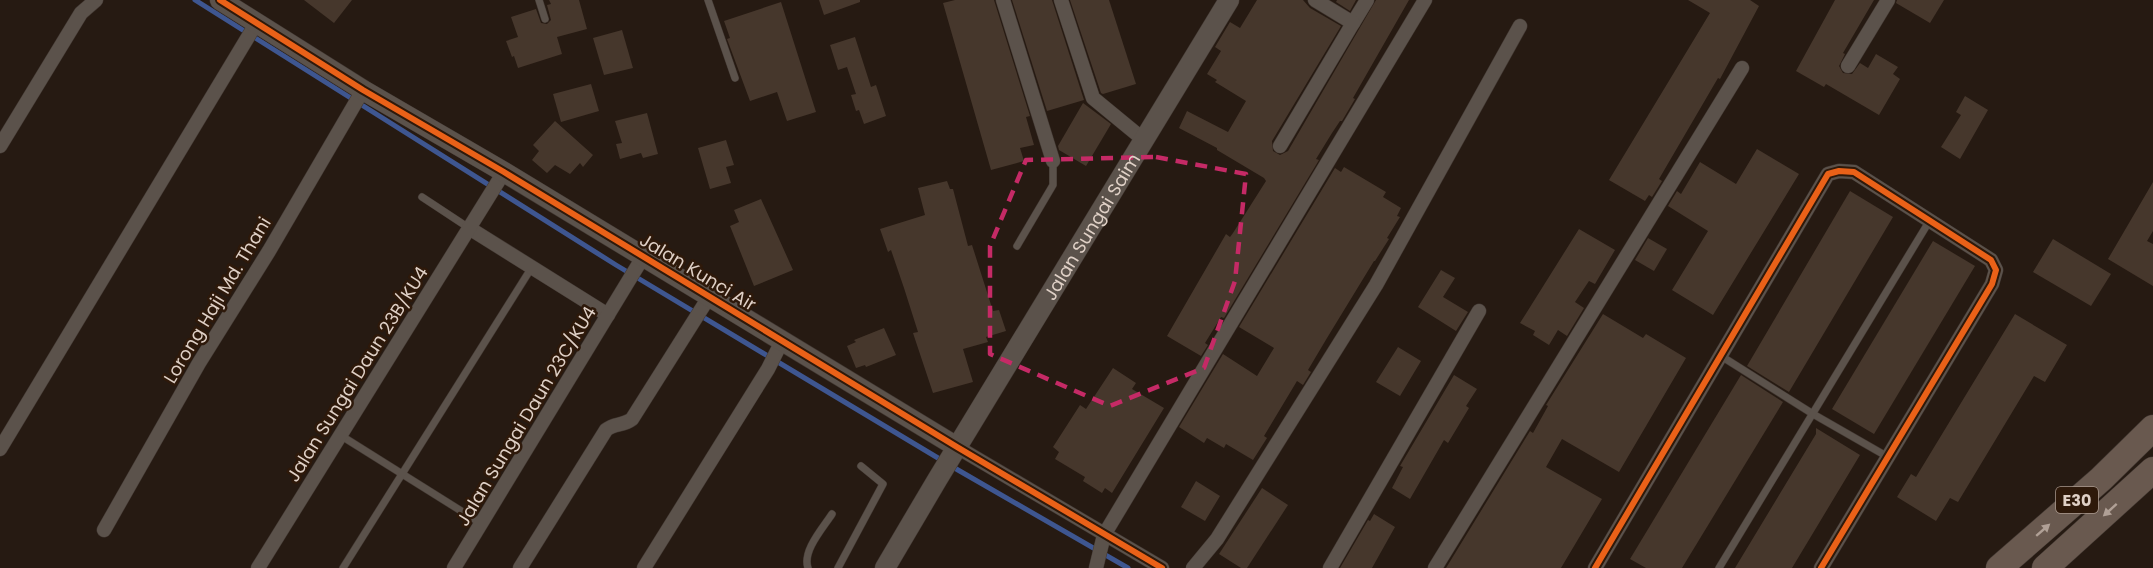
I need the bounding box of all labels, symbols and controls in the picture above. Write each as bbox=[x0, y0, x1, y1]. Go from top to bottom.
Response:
street label: Jalan Sungai Saim bbox=[1037, 148, 1145, 305]
street label: Lorong Haji Md. Thani bbox=[157, 212, 277, 388]
street label: Jalan Kunci Air bbox=[635, 227, 761, 317]
street label: Jalan Sungai Daun 23B/KU4 bbox=[280, 262, 434, 486]
street label: Jalan Sungai Daun 23C/KU4 bbox=[450, 301, 602, 531]
road number: E30 bbox=[2056, 487, 2098, 513]
one-way arrow bbox=[2103, 503, 2118, 517]
one-way arrow bbox=[2035, 523, 2051, 536]

